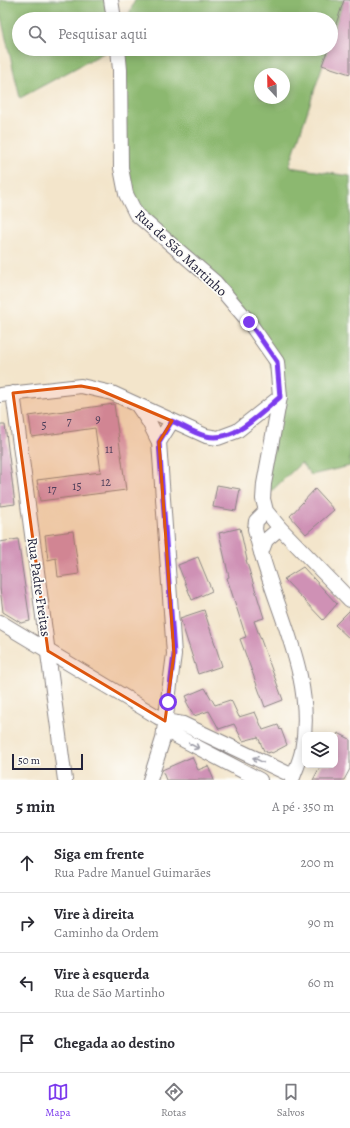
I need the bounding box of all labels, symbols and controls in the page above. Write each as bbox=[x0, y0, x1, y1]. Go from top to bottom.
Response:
search box bbox=[12, 12, 338, 56]
icon: search bbox=[26, 23, 48, 45]
text: Pesquisar aqui bbox=[58, 24, 147, 44]
north arrow bbox=[254, 68, 290, 104]
street label: Rua de São Martinho bbox=[131, 205, 231, 301]
route end bbox=[240, 313, 258, 331]
house number: 9 bbox=[95, 411, 101, 427]
house number: 7 bbox=[66, 413, 72, 429]
house number: 5 bbox=[41, 417, 47, 433]
house number: 11 bbox=[105, 441, 113, 457]
house number: 12 bbox=[101, 474, 111, 490]
house number: 15 bbox=[72, 478, 82, 494]
house number: 17 bbox=[47, 481, 58, 497]
street label: Rua Padre Freitas bbox=[23, 536, 55, 638]
route start bbox=[159, 693, 177, 711]
map controls bbox=[302, 732, 338, 768]
button: layers bbox=[302, 732, 338, 768]
one-way arrow bbox=[188, 742, 200, 750]
scale bar bbox=[12, 752, 83, 771]
text: 50 m bbox=[18, 753, 40, 768]
one-way arrow bbox=[252, 756, 264, 763]
text: 5 min bbox=[16, 795, 55, 818]
text: A pé · 350 m bbox=[272, 798, 334, 815]
text: Siga em frente bbox=[54, 844, 144, 864]
icon: ahead bbox=[16, 852, 38, 874]
text: 200 m bbox=[301, 854, 334, 871]
text: Rua Padre Manuel Guimarães bbox=[54, 864, 211, 881]
text: Vire à direita bbox=[54, 904, 134, 924]
icon: right bbox=[16, 912, 38, 934]
text: 90 m bbox=[308, 914, 334, 931]
text: Caminho da Ordem bbox=[54, 924, 159, 941]
text: Vire à esquerda bbox=[54, 964, 150, 984]
icon: left bbox=[16, 972, 38, 994]
text: 60 m bbox=[308, 974, 334, 991]
text: Rua de São Martinho bbox=[54, 984, 165, 1001]
icon: arrive bbox=[16, 1032, 38, 1054]
text: Chegada ao destino bbox=[54, 1033, 175, 1053]
tab: Mapa bbox=[45, 1081, 71, 1120]
tab: Rotas bbox=[161, 1081, 186, 1120]
tab: Salvos bbox=[277, 1081, 305, 1120]

